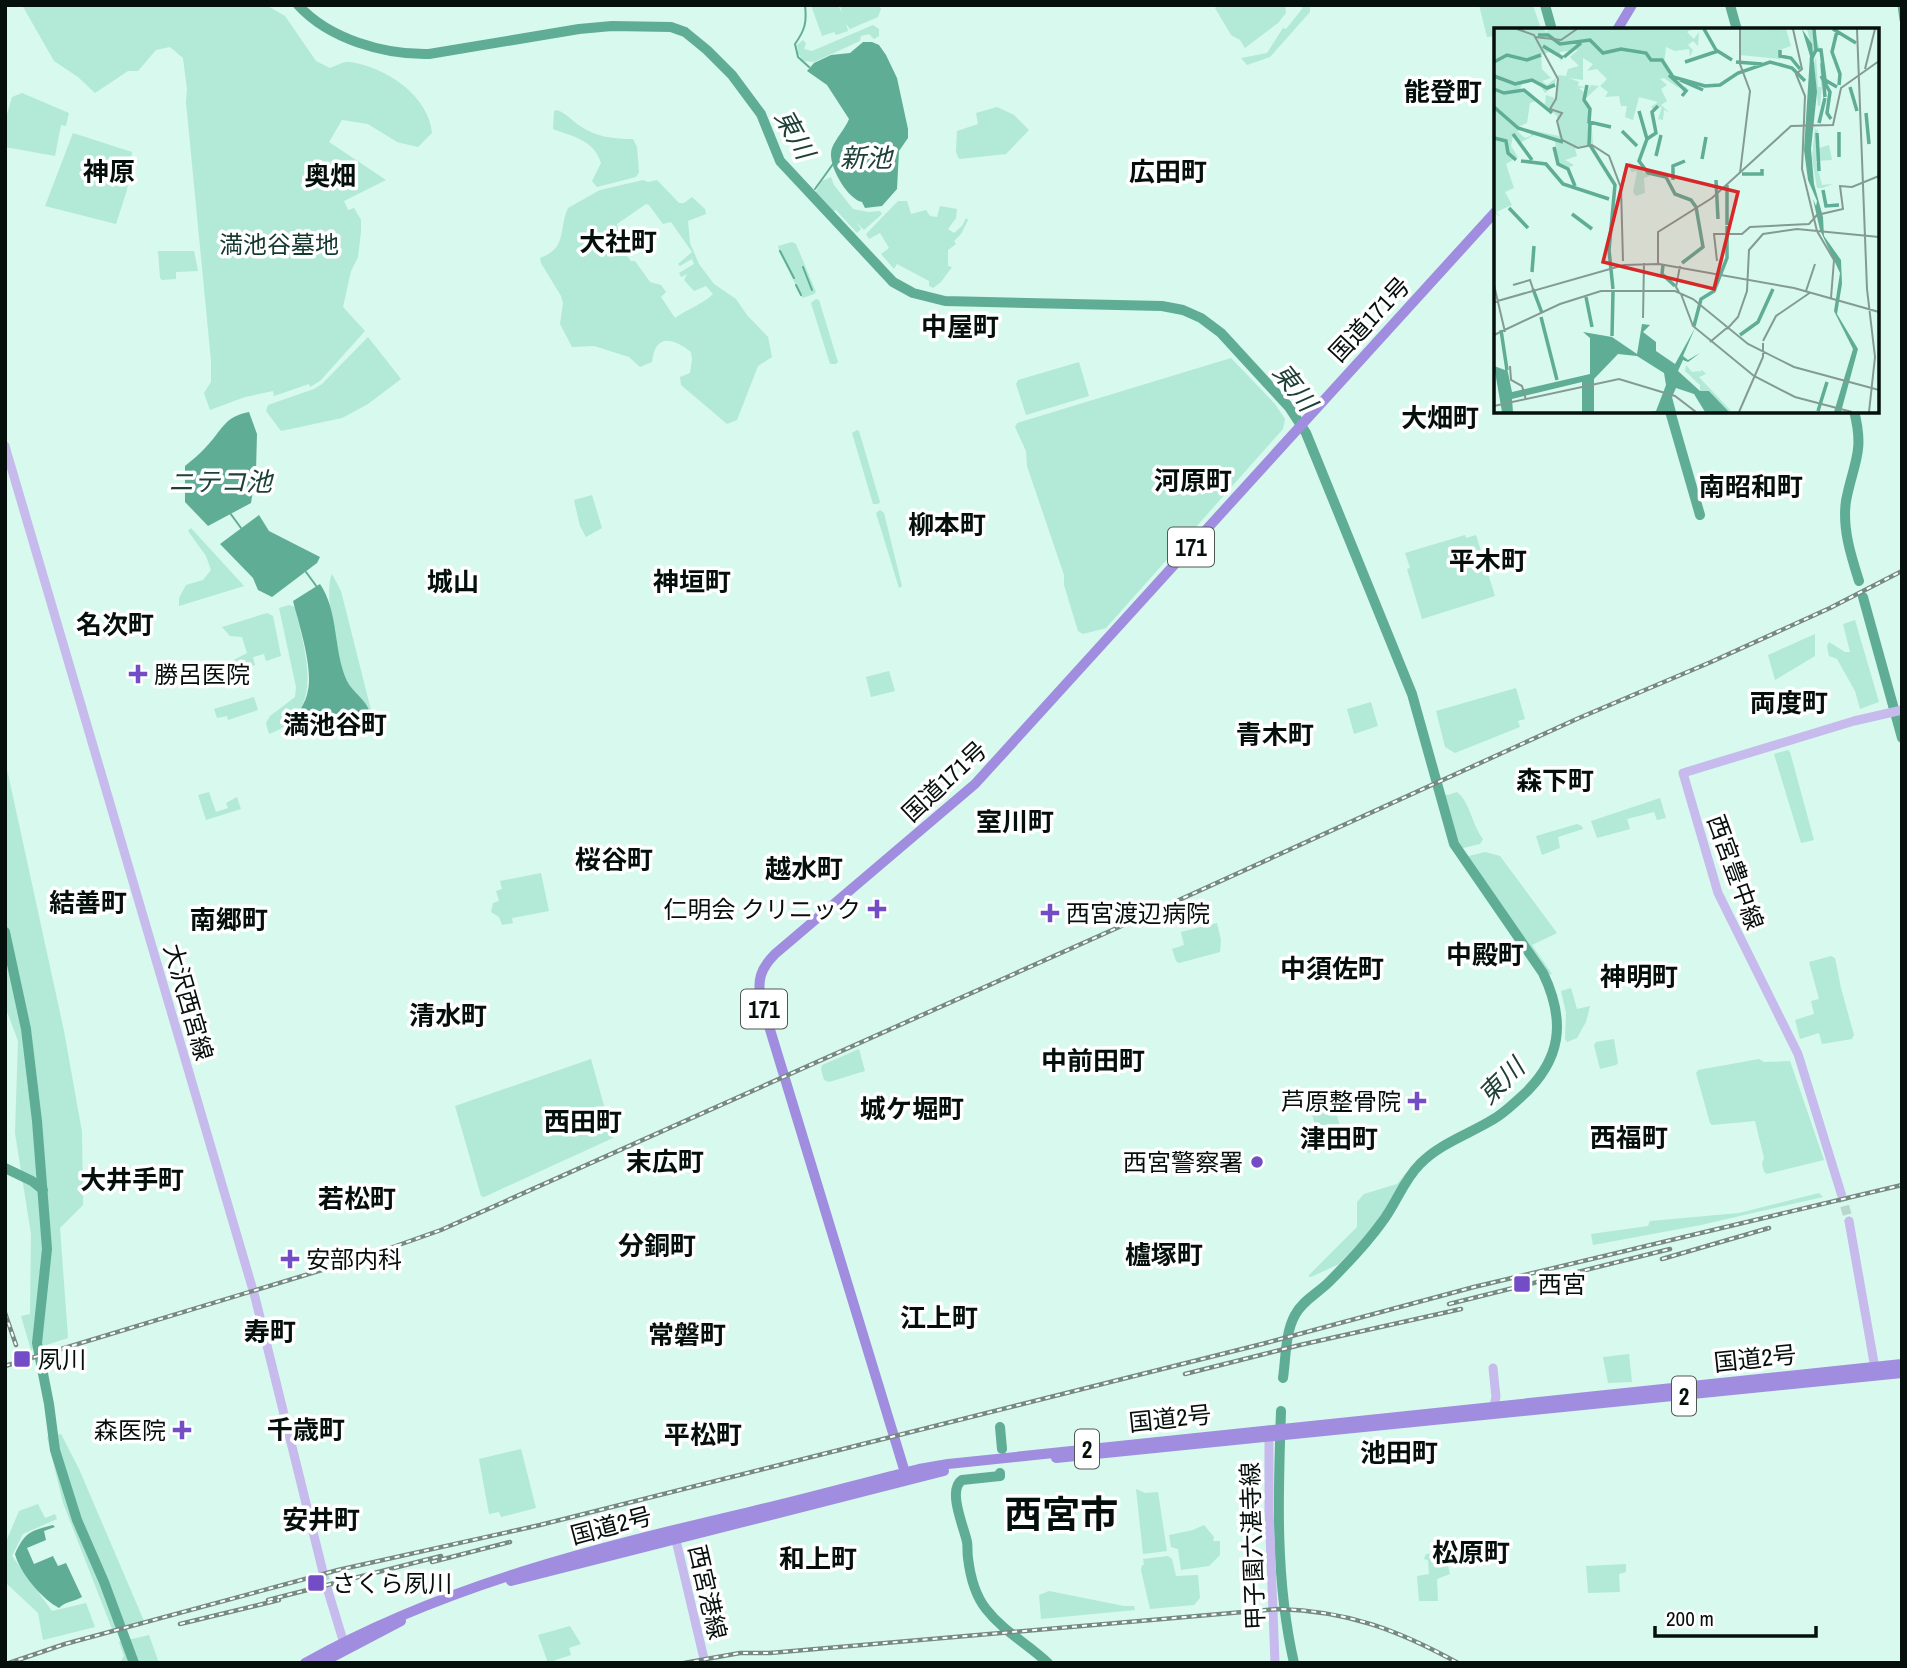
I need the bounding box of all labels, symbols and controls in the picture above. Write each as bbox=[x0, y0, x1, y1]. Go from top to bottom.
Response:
inset map bbox=[1494, 28, 1879, 413]
district label: 能登町 bbox=[1404, 74, 1482, 109]
water label: 東川 bbox=[767, 103, 824, 168]
water label: 新池 bbox=[840, 140, 895, 175]
district label: 神原 bbox=[83, 154, 135, 189]
district label: 広田町 bbox=[1129, 154, 1207, 189]
district label: 奥畑 bbox=[304, 158, 356, 193]
district label: 大社町 bbox=[579, 224, 657, 259]
park label: 満池谷墓地 bbox=[219, 228, 339, 260]
street label: 国道171号 bbox=[1322, 270, 1416, 368]
district label: 中屋町 bbox=[921, 309, 999, 344]
water label: 東川 bbox=[1265, 356, 1327, 421]
district label: 大畑町 bbox=[1401, 400, 1479, 435]
district label: 河原町 bbox=[1154, 463, 1232, 498]
water label: ニテコ池 bbox=[168, 464, 275, 499]
district label: 南昭和町 bbox=[1699, 469, 1803, 504]
district label: 柳本町 bbox=[908, 507, 986, 542]
road number: 171 bbox=[1168, 527, 1214, 566]
district label: 平木町 bbox=[1449, 543, 1527, 578]
district label: 城山 bbox=[427, 564, 479, 599]
district label: 神垣町 bbox=[653, 564, 731, 599]
district label: 名次町 bbox=[76, 607, 154, 642]
place label: 勝呂医院 bbox=[154, 658, 250, 690]
marker: 勝呂医院 bbox=[128, 664, 148, 684]
district label: 両度町 bbox=[1750, 685, 1828, 720]
district label: 満池谷町 bbox=[283, 707, 387, 742]
district label: 青木町 bbox=[1236, 717, 1314, 752]
street label: 国道171号 bbox=[895, 734, 993, 828]
district label: 森下町 bbox=[1516, 763, 1594, 798]
district label: 室川町 bbox=[976, 804, 1054, 839]
street label: 西宮豊中線 bbox=[1700, 810, 1772, 934]
district label: 桜谷町 bbox=[575, 842, 653, 877]
district label: 越水町 bbox=[765, 851, 843, 886]
district label: 結善町 bbox=[49, 885, 127, 920]
place label: 仁明会 クリニック bbox=[664, 893, 861, 925]
place label: 西宮渡辺病院 bbox=[1066, 897, 1210, 929]
marker: 仁明会 クリニック bbox=[867, 899, 887, 919]
district label: 南郷町 bbox=[190, 902, 268, 937]
marker: 西宮渡辺病院 bbox=[1040, 903, 1060, 923]
district label: 中殿町 bbox=[1446, 937, 1524, 972]
street label: 大沢西宮線 bbox=[157, 940, 221, 1064]
district label: 中須佐町 bbox=[1280, 951, 1384, 986]
district label: 神明町 bbox=[1600, 959, 1678, 994]
road number: 171 bbox=[741, 990, 787, 1028]
district label: 清水町 bbox=[409, 998, 487, 1033]
district label: 中前田町 bbox=[1041, 1043, 1145, 1078]
water label: 東川 bbox=[1470, 1048, 1534, 1112]
place label: 芦原整骨院 bbox=[1281, 1085, 1401, 1117]
district label: 城ケ堀町 bbox=[860, 1091, 964, 1126]
marker: 芦原整骨院 bbox=[1407, 1091, 1427, 1111]
district label: 西田町 bbox=[544, 1104, 622, 1139]
district label: 西福町 bbox=[1590, 1120, 1668, 1155]
district label: 津田町 bbox=[1300, 1121, 1378, 1156]
district label: 末広町 bbox=[626, 1144, 704, 1179]
place label: 西宮警察署 bbox=[1123, 1146, 1243, 1178]
marker: 西宮警察署 bbox=[1249, 1154, 1265, 1170]
district label: 大井手町 bbox=[80, 1162, 184, 1197]
district label: 若松町 bbox=[318, 1181, 396, 1216]
district label: 分銅町 bbox=[618, 1228, 696, 1263]
district label: 櫨塚町 bbox=[1125, 1237, 1203, 1272]
place label: 安部内科 bbox=[306, 1243, 402, 1275]
marker: 安部内科 bbox=[280, 1249, 300, 1269]
place label: 西宮 bbox=[1538, 1268, 1586, 1300]
marker: 西宮 bbox=[1512, 1274, 1532, 1294]
district label: 江上町 bbox=[900, 1300, 978, 1335]
district label: 寿町 bbox=[244, 1314, 296, 1349]
district label: 常磐町 bbox=[648, 1317, 726, 1352]
street label: 国道2号 bbox=[1712, 1338, 1798, 1378]
place label: 夙川 bbox=[38, 1343, 86, 1375]
marker: 夙川 bbox=[12, 1349, 32, 1369]
road number: 2 bbox=[1672, 1376, 1696, 1415]
street label: 国道2号 bbox=[1127, 1398, 1213, 1438]
district label: 千歳町 bbox=[267, 1412, 345, 1447]
place label: 森医院 bbox=[94, 1414, 166, 1446]
district label: 平松町 bbox=[664, 1417, 742, 1452]
marker: 森医院 bbox=[172, 1420, 192, 1440]
road number: 2 bbox=[1075, 1430, 1099, 1468]
district label: 池田町 bbox=[1360, 1435, 1438, 1470]
street label: 甲子園六湛寺線 bbox=[1233, 1461, 1271, 1631]
district label: 西宮市 bbox=[1004, 1489, 1118, 1540]
street label: 国道2号 bbox=[567, 1499, 655, 1551]
district label: 安井町 bbox=[282, 1502, 360, 1537]
district label: 松原町 bbox=[1432, 1535, 1510, 1570]
district label: 和上町 bbox=[779, 1541, 857, 1576]
street label: 西宮港線 bbox=[682, 1542, 734, 1642]
place label: さくら夙川 bbox=[332, 1567, 452, 1599]
marker: さくら夙川 bbox=[306, 1573, 326, 1593]
scale bar bbox=[1655, 1594, 1816, 1638]
text: 200 m bbox=[1666, 1604, 1714, 1633]

